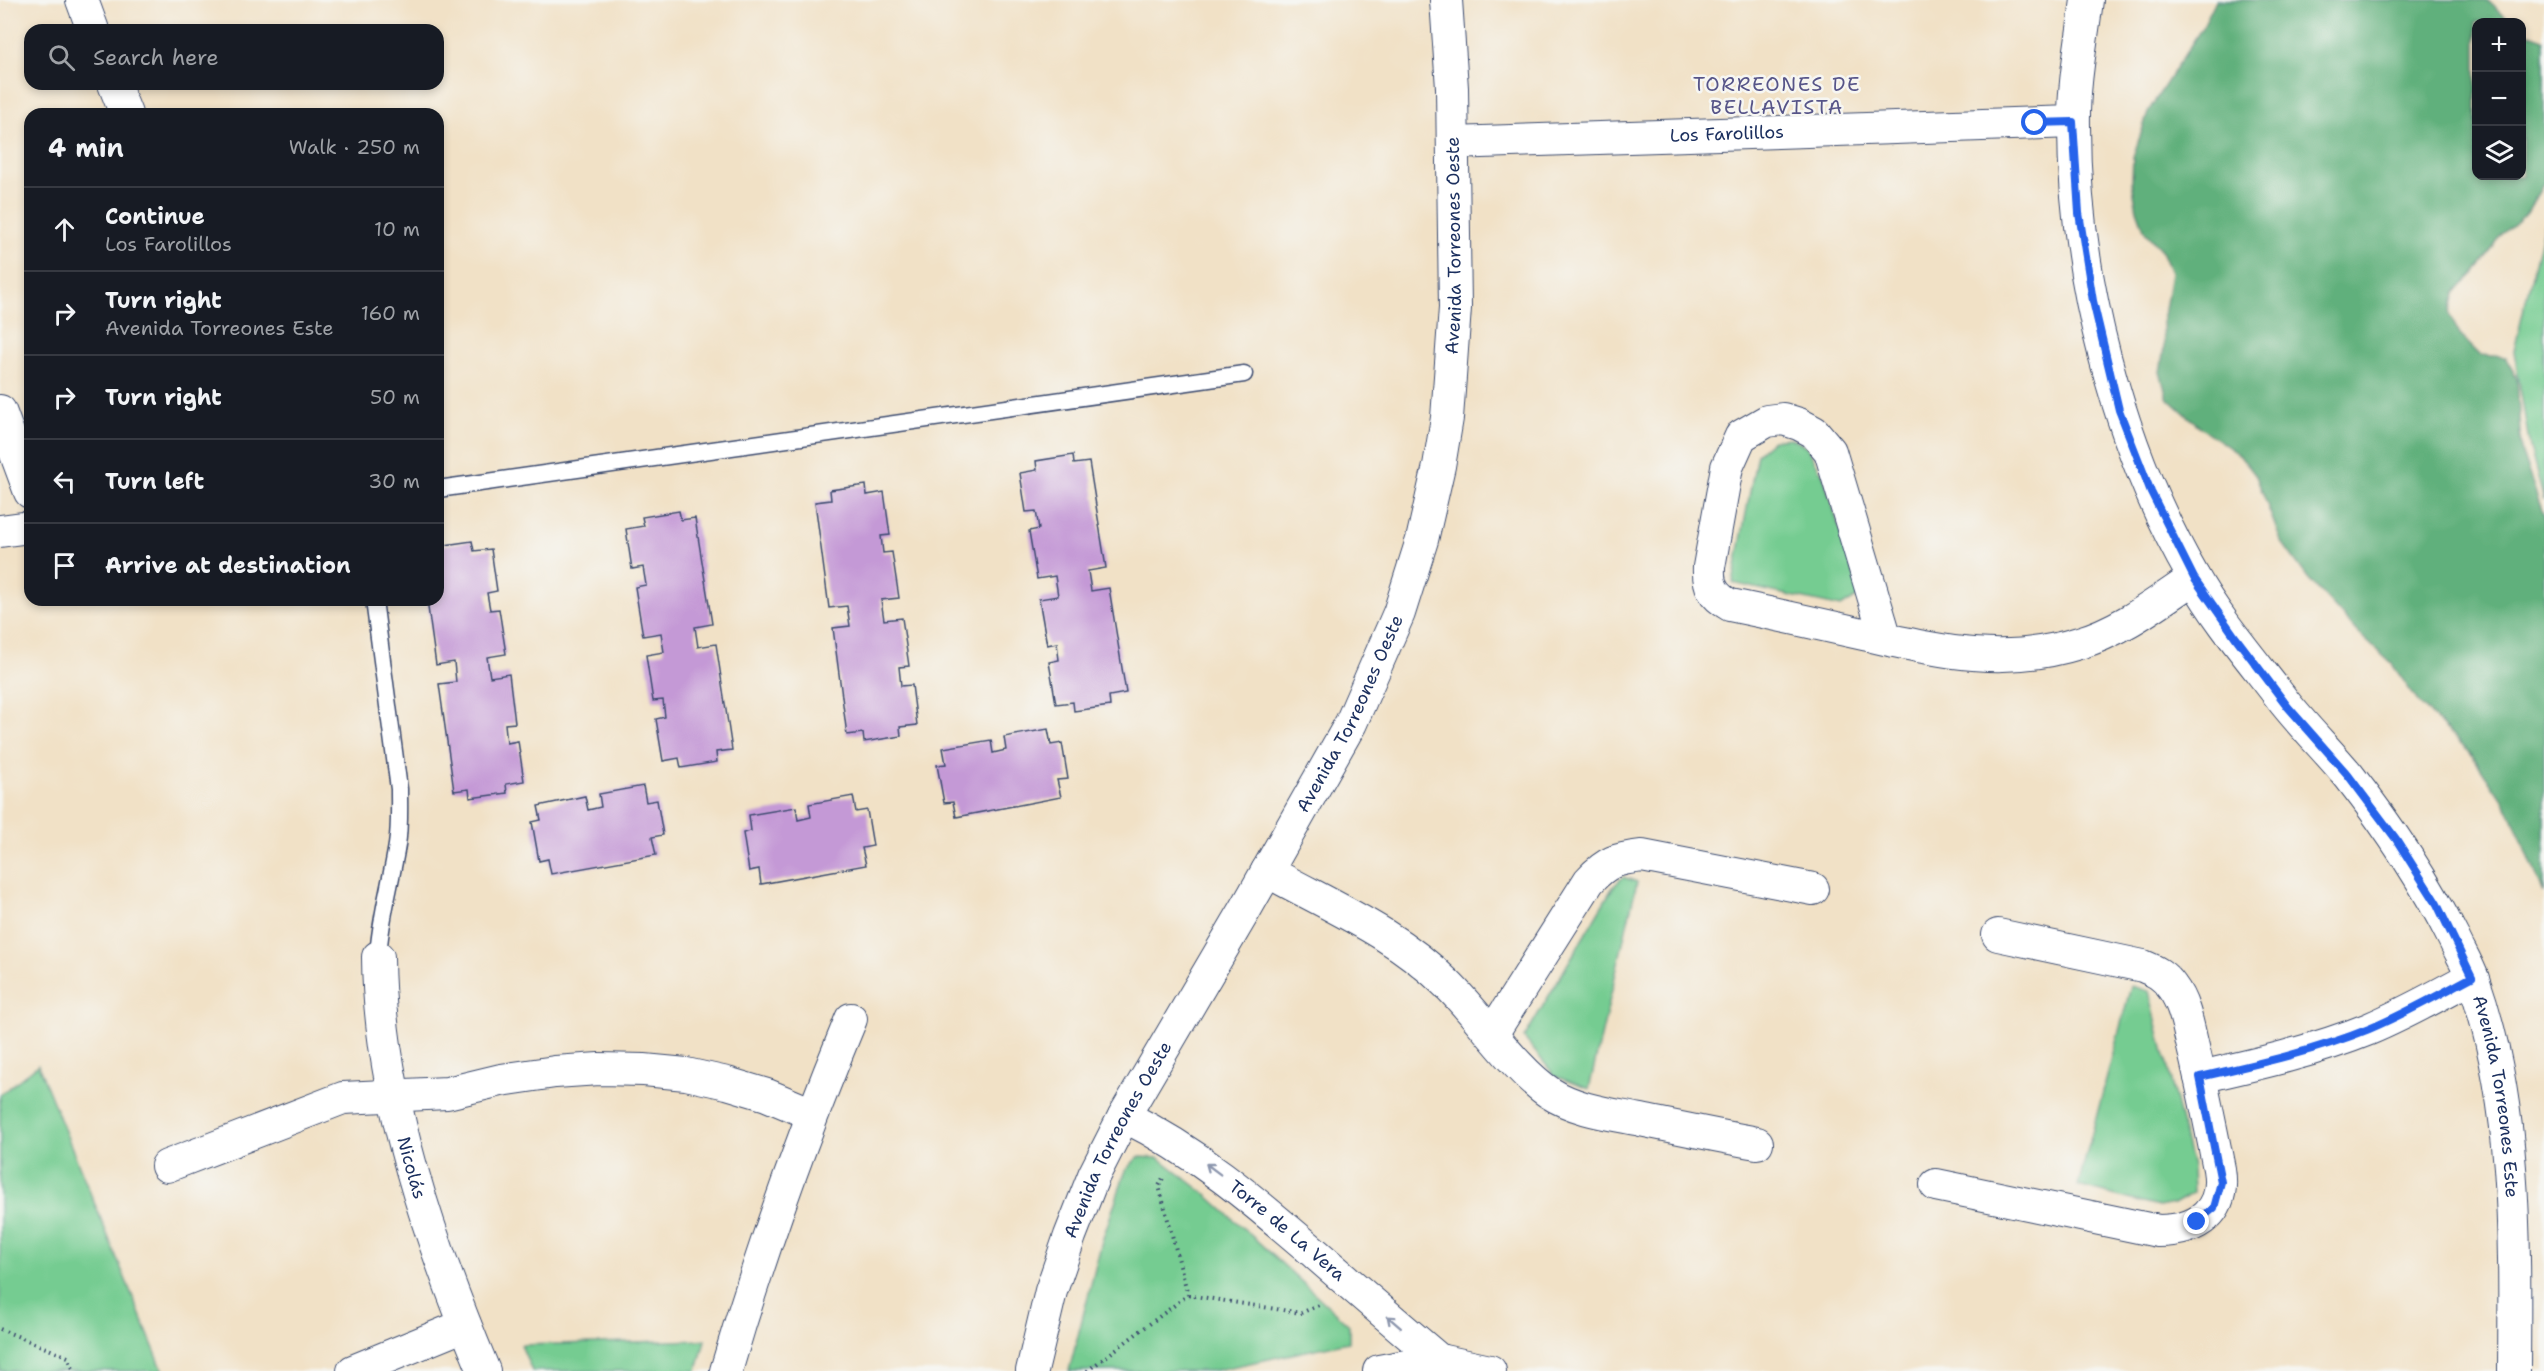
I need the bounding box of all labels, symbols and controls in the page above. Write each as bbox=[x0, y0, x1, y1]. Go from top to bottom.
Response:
map controls bbox=[2472, 18, 2526, 180]
button: + bbox=[2472, 18, 2526, 72]
search box bbox=[24, 24, 444, 90]
icon: search bbox=[45, 41, 78, 74]
text: Search here bbox=[93, 43, 219, 72]
district label: TORREONES DE BELLAVISTA bbox=[1693, 71, 1861, 120]
button: − bbox=[2472, 72, 2526, 126]
route start bbox=[2021, 109, 2047, 135]
street label: Los Farolillos bbox=[1669, 120, 1784, 148]
button: layers bbox=[2472, 126, 2526, 180]
text: 4 min bbox=[48, 130, 124, 165]
text: Walk · 250 m bbox=[289, 134, 420, 160]
street label: Avenida Torreones Oeste bbox=[1440, 136, 1467, 355]
text: Continue bbox=[105, 202, 205, 231]
icon: ahead bbox=[48, 213, 81, 246]
text: 10 m bbox=[374, 216, 420, 242]
text: Los Farolillos bbox=[105, 231, 232, 257]
text: Turn right bbox=[105, 286, 222, 315]
icon: right bbox=[48, 297, 81, 330]
text: 160 m bbox=[361, 300, 420, 326]
text: Avenida Torreones Este bbox=[105, 315, 333, 341]
icon: right bbox=[48, 381, 81, 414]
text: Turn right bbox=[105, 383, 222, 412]
text: 50 m bbox=[370, 384, 420, 410]
icon: left bbox=[48, 465, 81, 498]
text: Turn left bbox=[105, 467, 204, 496]
text: 30 m bbox=[368, 468, 420, 494]
icon: arrive bbox=[48, 549, 81, 582]
text: Arrive at destination bbox=[105, 551, 351, 580]
street label: Avenida Torreones Oeste bbox=[1291, 611, 1409, 817]
street label: Avenida Torreones Este bbox=[2467, 992, 2524, 1199]
street label: Avenida Torreones Oeste bbox=[1058, 1037, 1177, 1242]
street label: Nicolás bbox=[391, 1134, 432, 1202]
one-way arrow bbox=[1206, 1163, 1222, 1175]
street label: Torre de La Vera bbox=[1224, 1175, 1350, 1286]
route end bbox=[2183, 1208, 2209, 1234]
one-way arrow bbox=[1387, 1315, 1402, 1329]

